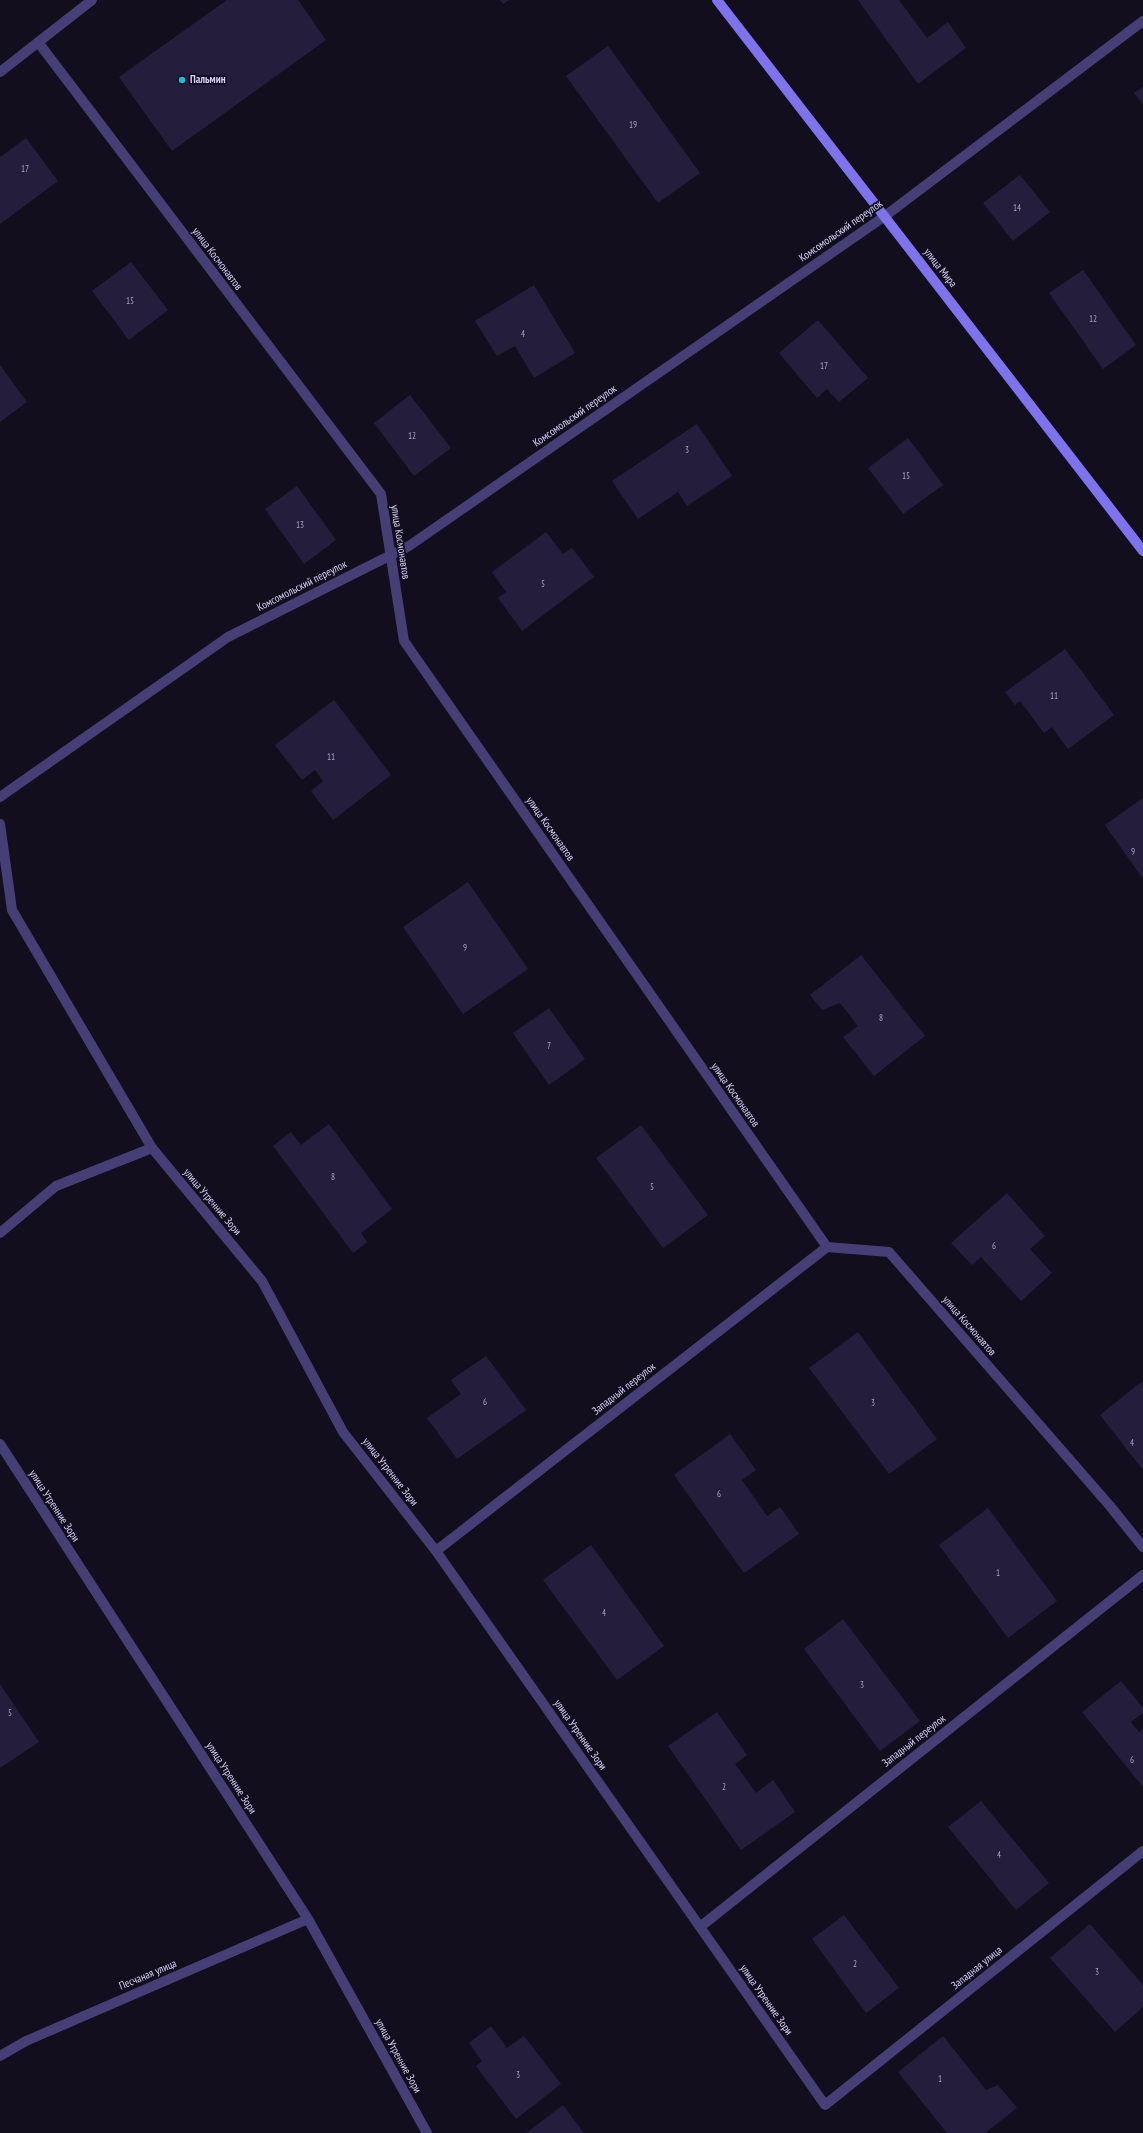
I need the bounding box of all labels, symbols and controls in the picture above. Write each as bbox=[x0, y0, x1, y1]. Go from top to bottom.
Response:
place label: Пальмин bbox=[190, 73, 226, 87]
marker: Пальмин bbox=[177, 75, 187, 85]
house number: 19 bbox=[629, 120, 637, 130]
house number: 17 bbox=[21, 164, 29, 174]
street label: Комсомольский переулок bbox=[797, 197, 885, 265]
house number: 14 bbox=[1013, 203, 1021, 213]
street label: улица Космонавтов bbox=[189, 225, 245, 293]
street label: улица Мира bbox=[921, 246, 959, 290]
house number: 15 bbox=[126, 296, 134, 306]
house number: 12 bbox=[1089, 314, 1097, 324]
house number: 4 bbox=[521, 329, 525, 339]
house number: 17 bbox=[820, 361, 828, 371]
street label: Комсомольский переулок bbox=[531, 382, 619, 450]
house number: 12 bbox=[408, 431, 416, 441]
house number: 3 bbox=[685, 445, 689, 455]
house number: 15 bbox=[902, 471, 910, 481]
street label: улица Космонавтов bbox=[388, 504, 412, 580]
house number: 13 bbox=[296, 520, 304, 530]
street label: Комсомольский переулок bbox=[255, 558, 349, 614]
house number: 5 bbox=[541, 579, 545, 589]
house number: 11 bbox=[1050, 691, 1058, 701]
house number: 11 bbox=[327, 752, 335, 762]
street label: улица Космонавтов bbox=[523, 794, 577, 864]
house number: 9 bbox=[1131, 847, 1135, 857]
house number: 9 bbox=[463, 943, 467, 953]
house number: 8 bbox=[879, 1013, 883, 1023]
house number: 7 bbox=[547, 1041, 551, 1051]
street label: улица Космонавтов bbox=[708, 1060, 762, 1130]
street label: улица Утренние Зори bbox=[180, 1166, 244, 1238]
house number: 8 bbox=[331, 1172, 335, 1182]
house number: 5 bbox=[650, 1182, 654, 1192]
house number: 6 bbox=[992, 1241, 996, 1251]
street label: улица Космонавтов bbox=[939, 1293, 999, 1359]
street label: Западный переулок bbox=[590, 1360, 658, 1418]
house number: 6 bbox=[483, 1397, 487, 1407]
house number: 3 bbox=[871, 1398, 875, 1408]
street label: улица Утренние Зори bbox=[359, 1435, 421, 1509]
house number: 4 bbox=[1130, 1438, 1134, 1448]
street label: улица Утренние Зори bbox=[26, 1468, 82, 1544]
house number: 6 bbox=[717, 1489, 721, 1499]
house number: 1 bbox=[996, 1568, 1000, 1578]
house number: 4 bbox=[602, 1608, 606, 1618]
house number: 3 bbox=[860, 1680, 864, 1690]
street label: улица Утренние Зори bbox=[551, 1697, 609, 1773]
house number: 5 bbox=[8, 1708, 12, 1718]
street label: Западный переулок bbox=[880, 1712, 948, 1770]
street label: улица Утренние Зори bbox=[203, 1740, 259, 1816]
house number: 6 bbox=[1130, 1755, 1134, 1765]
house number: 2 bbox=[722, 1782, 726, 1792]
house number: 4 bbox=[997, 1850, 1001, 1860]
street label: Западная улица bbox=[949, 1944, 1005, 1992]
street label: Песчаная улица bbox=[117, 1957, 179, 1993]
house number: 2 bbox=[853, 1959, 857, 1969]
street label: улица Утренние Зори bbox=[737, 1962, 795, 2038]
house number: 3 bbox=[1095, 1967, 1099, 1977]
street label: улица Утренние Зори bbox=[372, 2017, 424, 2095]
house number: 3 bbox=[516, 2070, 520, 2080]
house number: 1 bbox=[938, 2074, 942, 2084]

